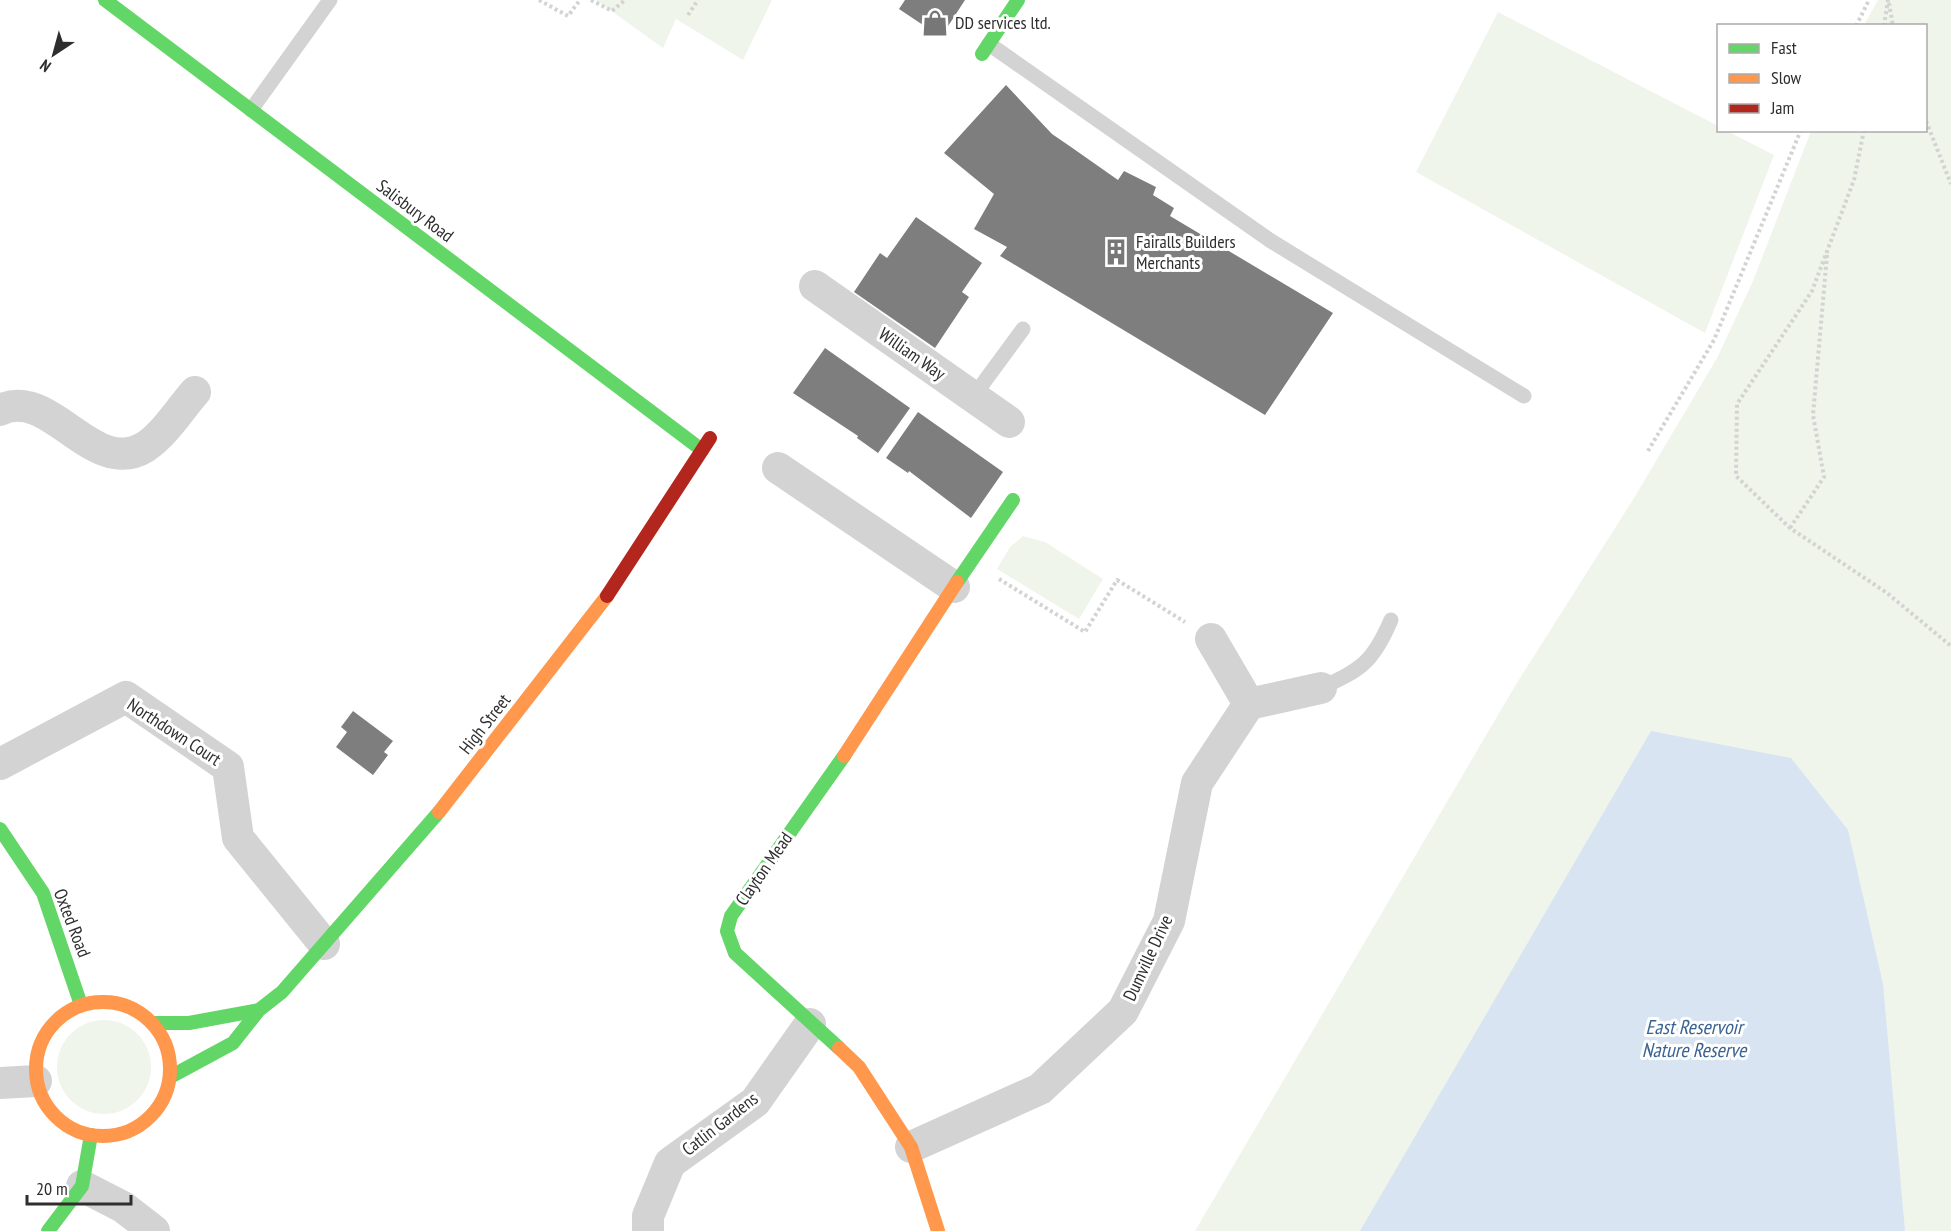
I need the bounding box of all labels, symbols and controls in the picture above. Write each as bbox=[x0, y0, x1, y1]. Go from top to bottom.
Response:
shop icon: DD services ltd. bbox=[920, 8, 950, 38]
place label: DD services ltd. bbox=[955, 11, 1051, 34]
north arrow bbox=[24, 24, 84, 84]
legend bbox=[1717, 24, 1927, 132]
text: Fast bbox=[1771, 36, 1797, 59]
text: N bbox=[36, 56, 55, 77]
text: Slow bbox=[1771, 66, 1802, 89]
text: Jam bbox=[1770, 96, 1794, 119]
street label: Salisbury Road bbox=[372, 174, 458, 247]
place label: Fairalls Builders Merchants bbox=[1136, 230, 1236, 274]
building icon: Fairalls Builders Merchants bbox=[1101, 237, 1131, 267]
street label: William Way bbox=[874, 322, 950, 385]
street label: High Street bbox=[454, 689, 515, 758]
street label: Northdown Court bbox=[123, 693, 225, 770]
street label: Clayton Mead bbox=[730, 827, 797, 910]
street label: Oxted Road bbox=[49, 885, 96, 960]
street label: Dumville Drive bbox=[1118, 911, 1177, 1004]
water label: East Reservoir Nature Reserve bbox=[1642, 1014, 1748, 1063]
street label: Catlin Gardens bbox=[677, 1087, 762, 1160]
scale bar bbox=[27, 1168, 130, 1206]
text: 20 m bbox=[36, 1177, 68, 1200]

